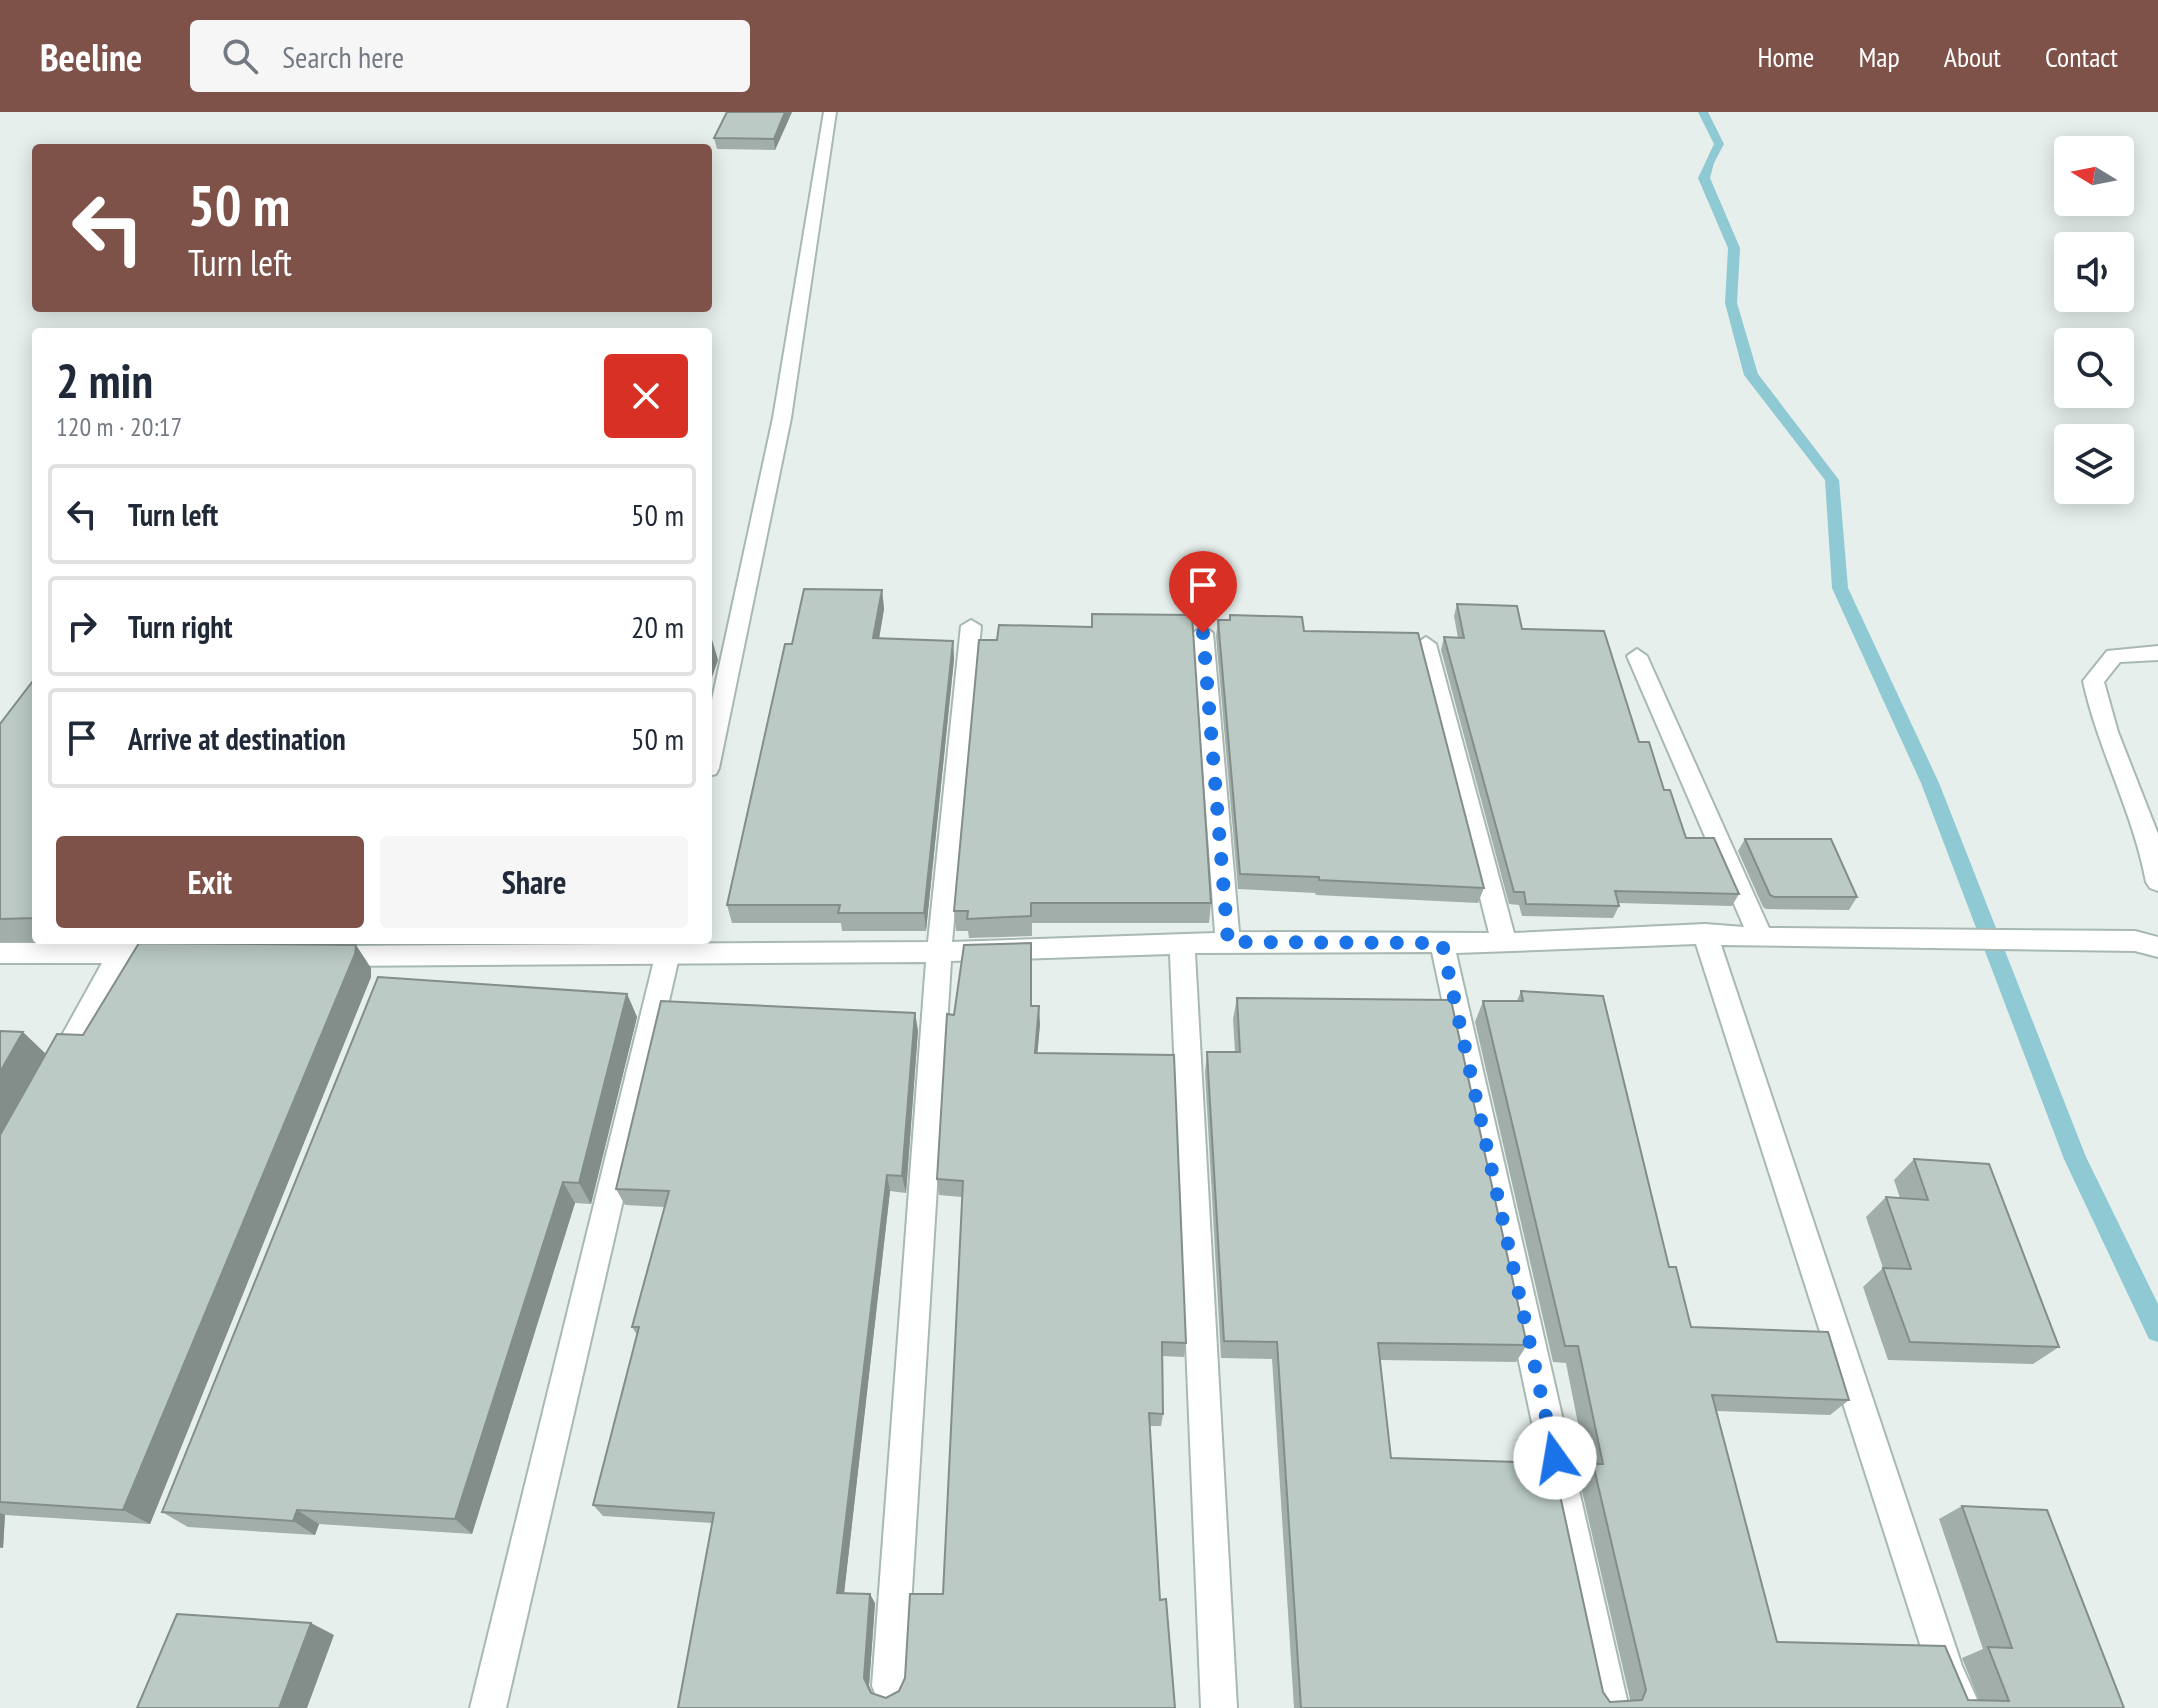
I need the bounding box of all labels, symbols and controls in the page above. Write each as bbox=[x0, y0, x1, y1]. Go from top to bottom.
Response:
search box bbox=[190, 20, 750, 92]
text: Beeline bbox=[40, 32, 142, 81]
icon: search bbox=[218, 34, 262, 78]
text: Search here bbox=[282, 37, 404, 76]
text: Home bbox=[1758, 38, 1814, 75]
text: Map bbox=[1858, 38, 1900, 75]
text: About bbox=[1944, 38, 2001, 75]
text: Contact bbox=[2045, 38, 2118, 75]
north arrow bbox=[2054, 136, 2134, 216]
map controls bbox=[2054, 136, 2134, 504]
text: 50 m bbox=[188, 169, 290, 241]
icon: left bbox=[56, 176, 160, 280]
button: sound bbox=[2054, 232, 2134, 312]
text: Turn left bbox=[188, 239, 292, 286]
button: search bbox=[2054, 328, 2134, 408]
text: 2 min bbox=[56, 349, 153, 411]
button: close bbox=[604, 354, 688, 438]
text: 120 m · 20:17 bbox=[56, 410, 182, 443]
button: layers bbox=[2054, 424, 2134, 504]
icon: left bbox=[60, 492, 104, 536]
text: Turn left bbox=[128, 495, 218, 534]
text: 50 m bbox=[631, 495, 684, 534]
pin bbox=[1169, 551, 1237, 633]
icon: arrive bbox=[1181, 563, 1225, 607]
icon: right bbox=[60, 604, 104, 648]
text: Turn right bbox=[128, 607, 232, 646]
text: 20 m bbox=[631, 607, 684, 646]
icon: arrive bbox=[60, 716, 104, 760]
text: Arrive at destination bbox=[128, 719, 346, 758]
text: 50 m bbox=[631, 719, 684, 758]
button: Exit bbox=[56, 836, 364, 928]
button: Share bbox=[380, 836, 688, 928]
position arrow bbox=[1513, 1416, 1597, 1500]

